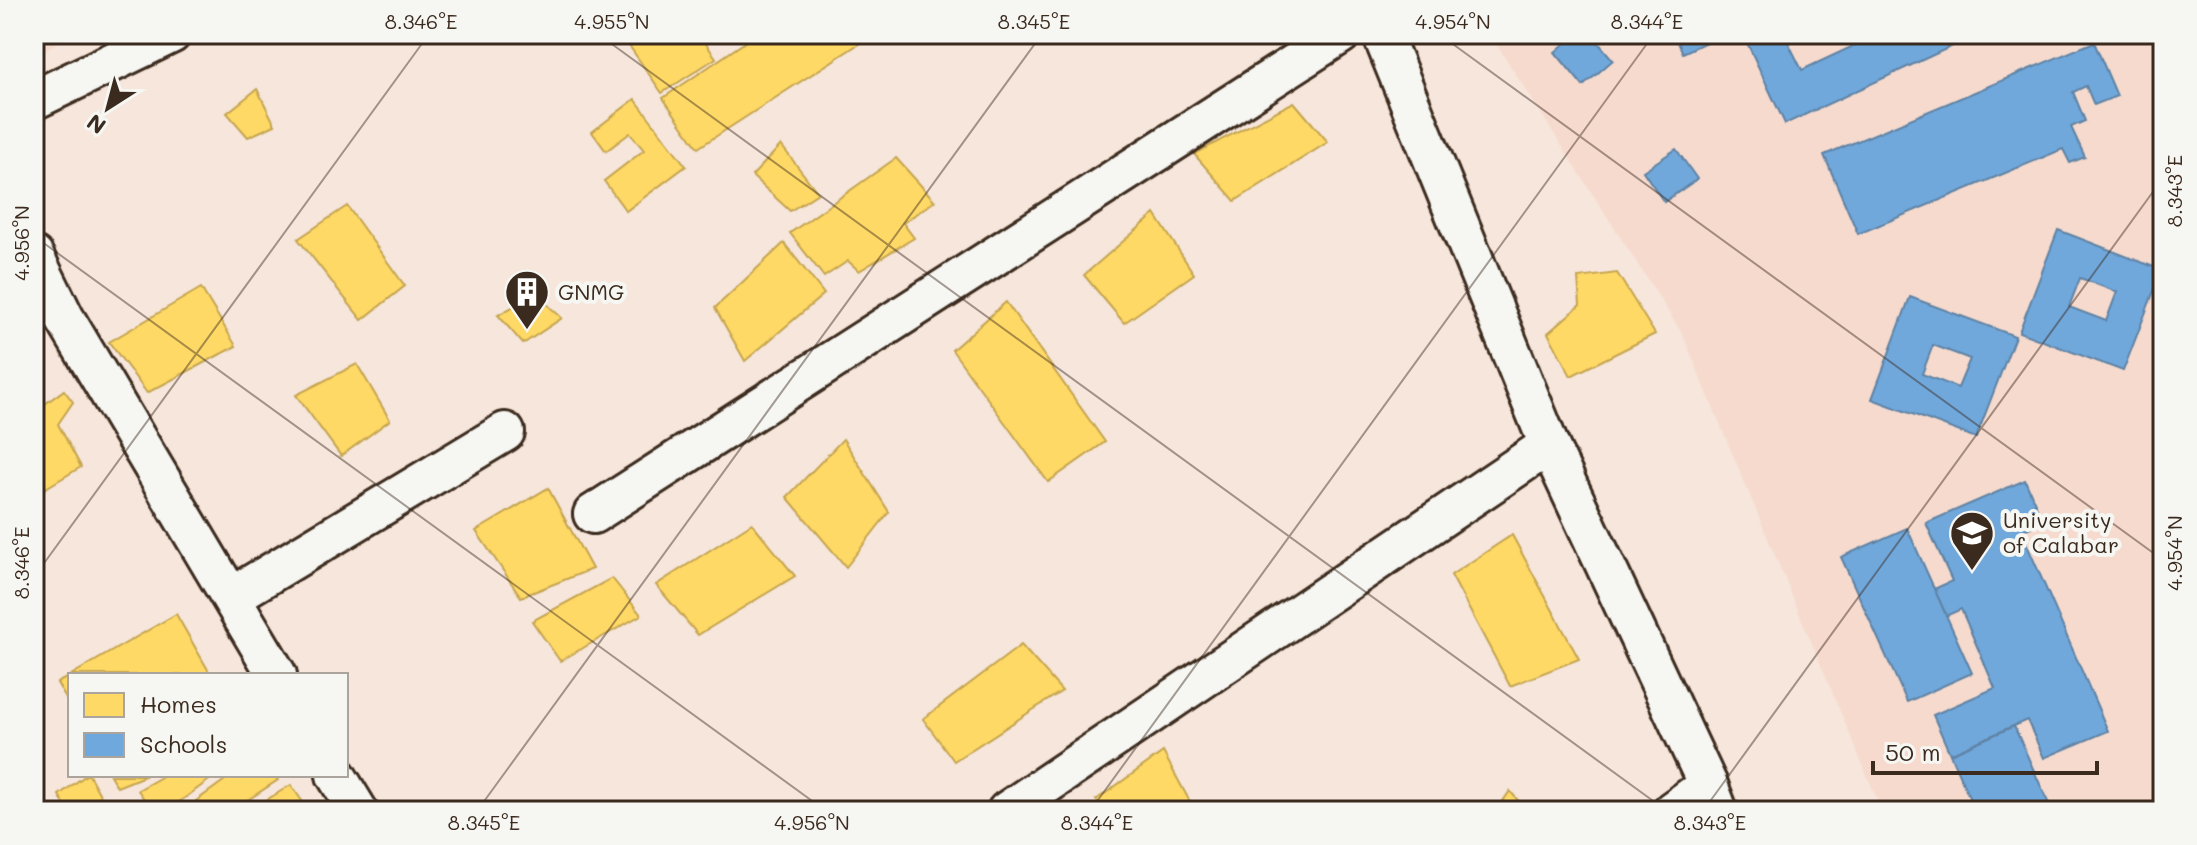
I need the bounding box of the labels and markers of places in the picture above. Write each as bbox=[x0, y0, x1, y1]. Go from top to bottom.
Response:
building icon: GNMG bbox=[503, 268, 551, 331]
place label: GNMG bbox=[558, 277, 624, 306]
place label: University of Calabar bbox=[2003, 505, 2119, 559]
school or university icon: University of Calabar bbox=[1948, 509, 1996, 572]

